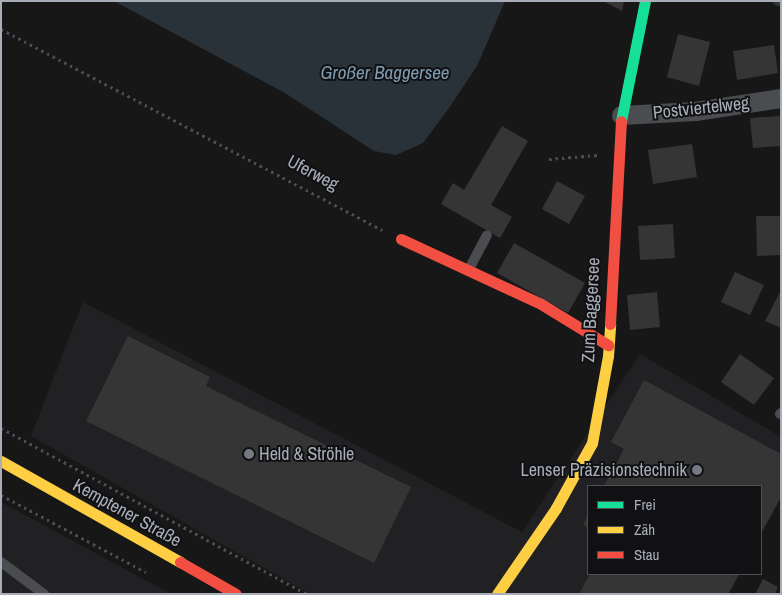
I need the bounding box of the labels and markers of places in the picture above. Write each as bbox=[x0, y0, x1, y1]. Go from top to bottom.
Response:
place label: Held & Ströhle bbox=[259, 443, 354, 465]
marker: Held & Ströhle bbox=[243, 448, 255, 460]
place label: Lenser Präzisionstechnik bbox=[520, 459, 687, 481]
marker: Lenser Präzisionstechnik bbox=[691, 464, 703, 476]

